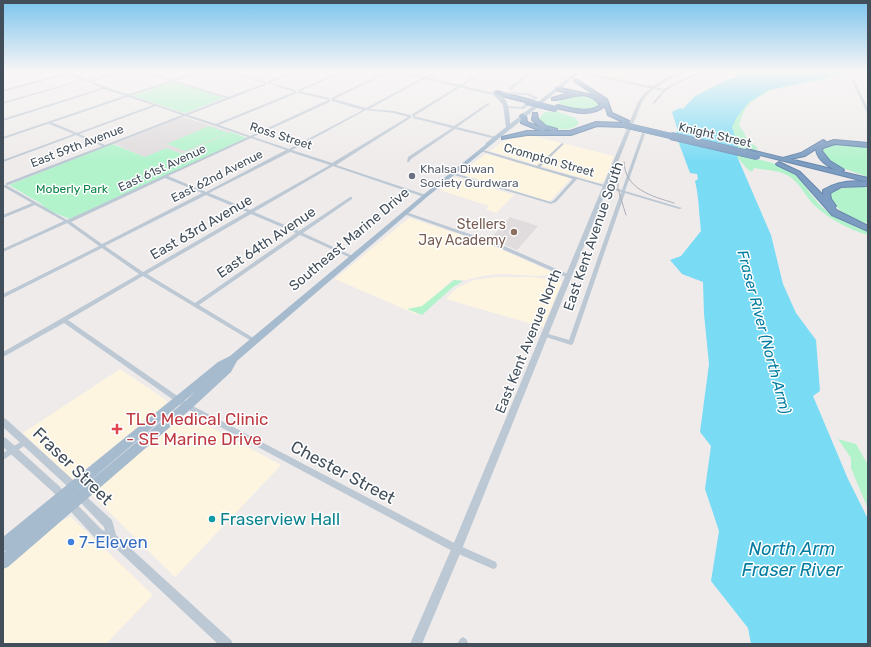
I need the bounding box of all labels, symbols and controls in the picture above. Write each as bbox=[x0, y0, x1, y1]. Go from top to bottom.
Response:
street label: Ross Street bbox=[248, 119, 314, 153]
street label: Knight Street bbox=[677, 120, 753, 150]
street label: East 59th Avenue bbox=[28, 122, 126, 170]
street label: Crompton Street bbox=[502, 140, 596, 180]
street label: East 61st Avenue bbox=[116, 141, 208, 194]
street label: East 62nd Avenue bbox=[169, 147, 265, 205]
street label: East Kent Avenue South bbox=[560, 159, 627, 313]
place label: Khalsa Diwan Society Gurdwara bbox=[420, 162, 519, 190]
marker: Khalsa Diwan Society Gurdwara bbox=[407, 171, 417, 181]
park label: Moberly Park bbox=[36, 182, 109, 196]
street label: Southeast Marine Drive bbox=[286, 184, 413, 295]
street label: East 63rd Avenue bbox=[147, 191, 255, 263]
street label: East 64th Avenue bbox=[214, 203, 319, 282]
place label: Stellers Jay Academy bbox=[418, 216, 506, 249]
marker: Stellers Jay Academy bbox=[509, 227, 519, 237]
water label: Fraser River (North Arm) bbox=[733, 248, 795, 416]
street label: East Kent Avenue North bbox=[492, 266, 565, 416]
place label: TLC Medical Clinic - SE Marine Drive bbox=[126, 409, 268, 449]
street label: Fraser Street bbox=[29, 423, 117, 509]
marker: TLC Medical Clinic - SE Marine Drive bbox=[111, 423, 123, 435]
street label: Chester Street bbox=[287, 436, 399, 508]
place label: Fraserview Hall bbox=[220, 509, 340, 529]
marker: Fraserview Hall bbox=[207, 514, 217, 524]
place label: 7-Eleven bbox=[79, 532, 148, 552]
marker: 7-Eleven bbox=[66, 537, 76, 547]
water label: North Arm Fraser River bbox=[742, 538, 843, 581]

